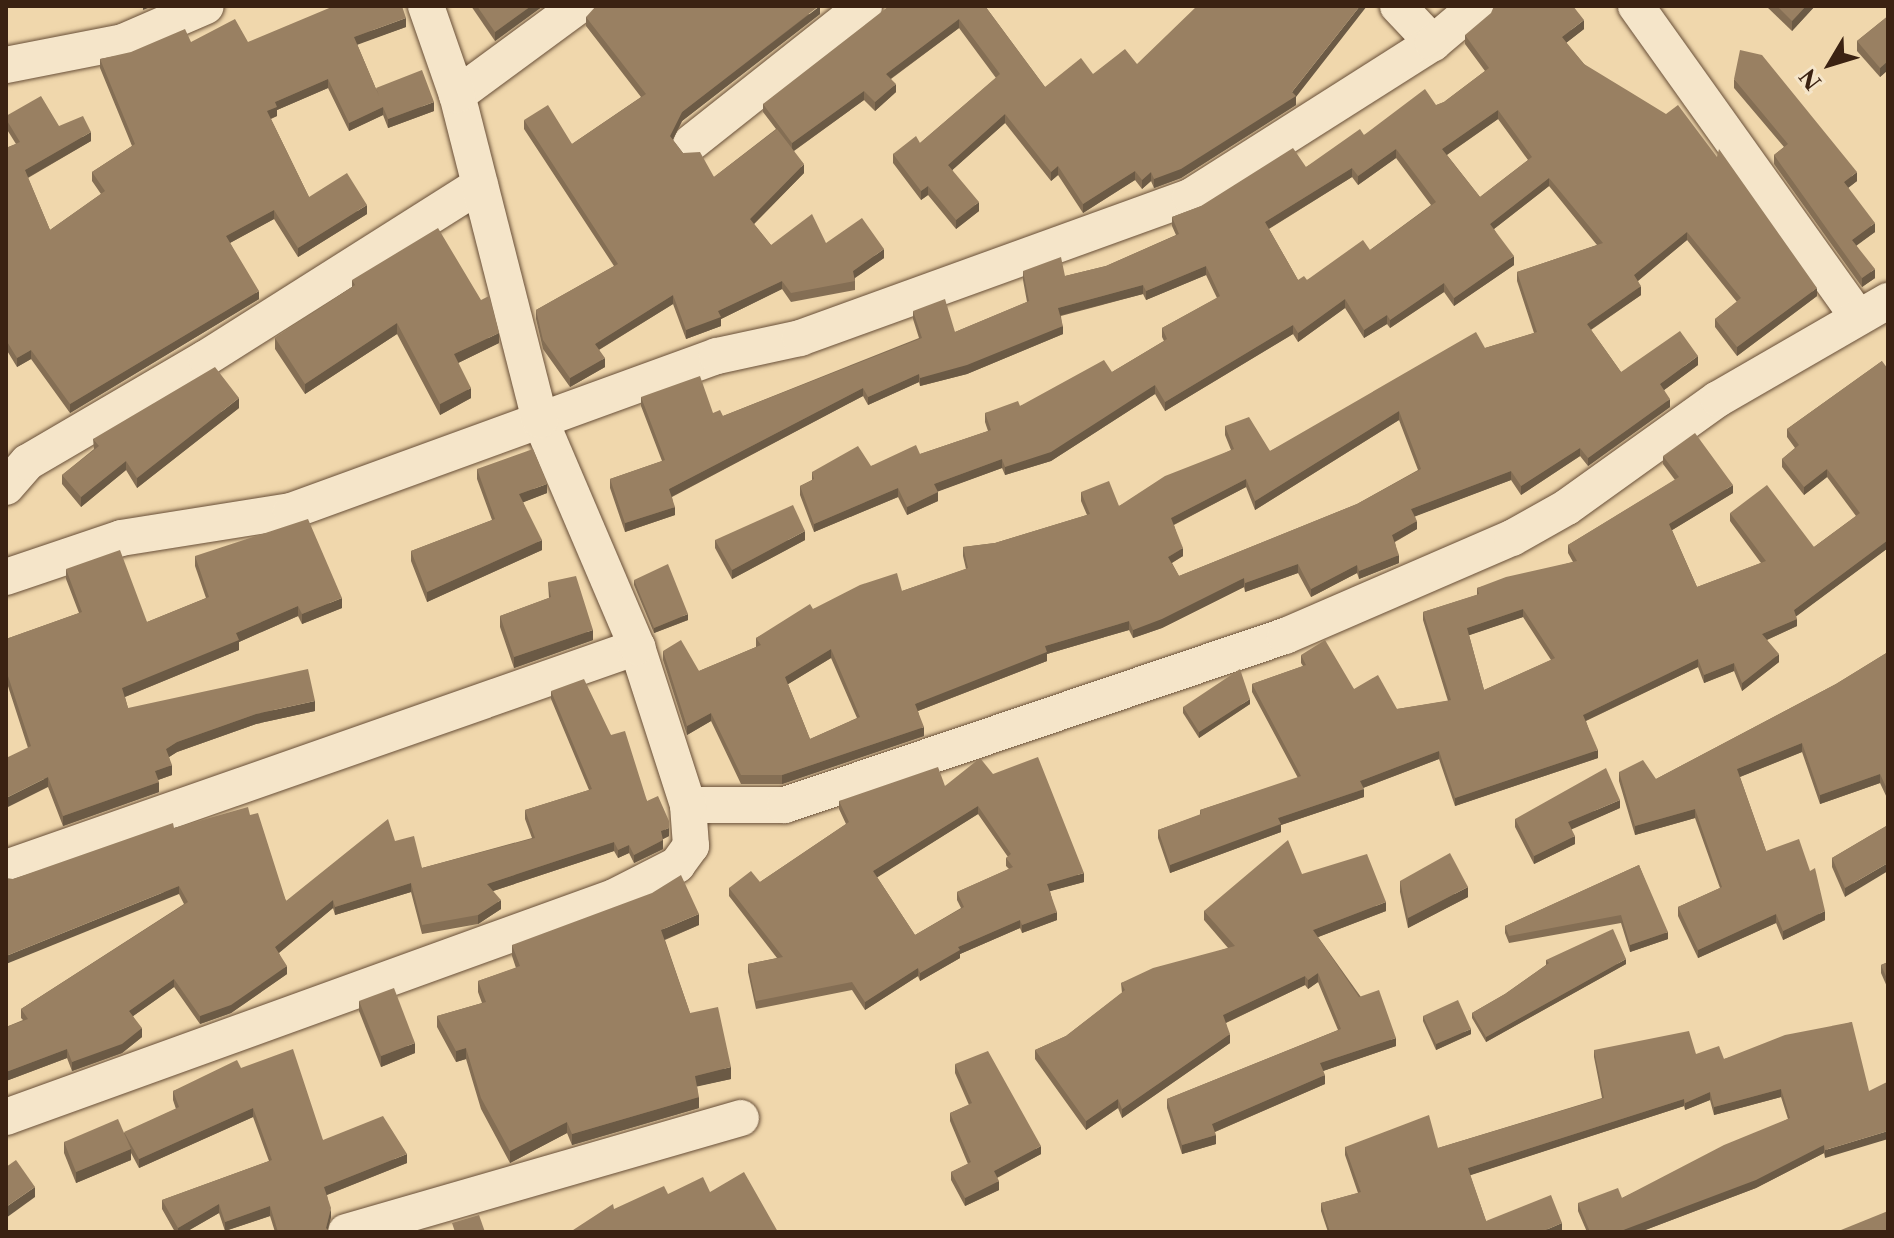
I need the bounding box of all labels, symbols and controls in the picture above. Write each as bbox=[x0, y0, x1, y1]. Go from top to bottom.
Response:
north arrow bbox=[1790, 24, 1870, 104]
text: N bbox=[1794, 63, 1827, 95]

